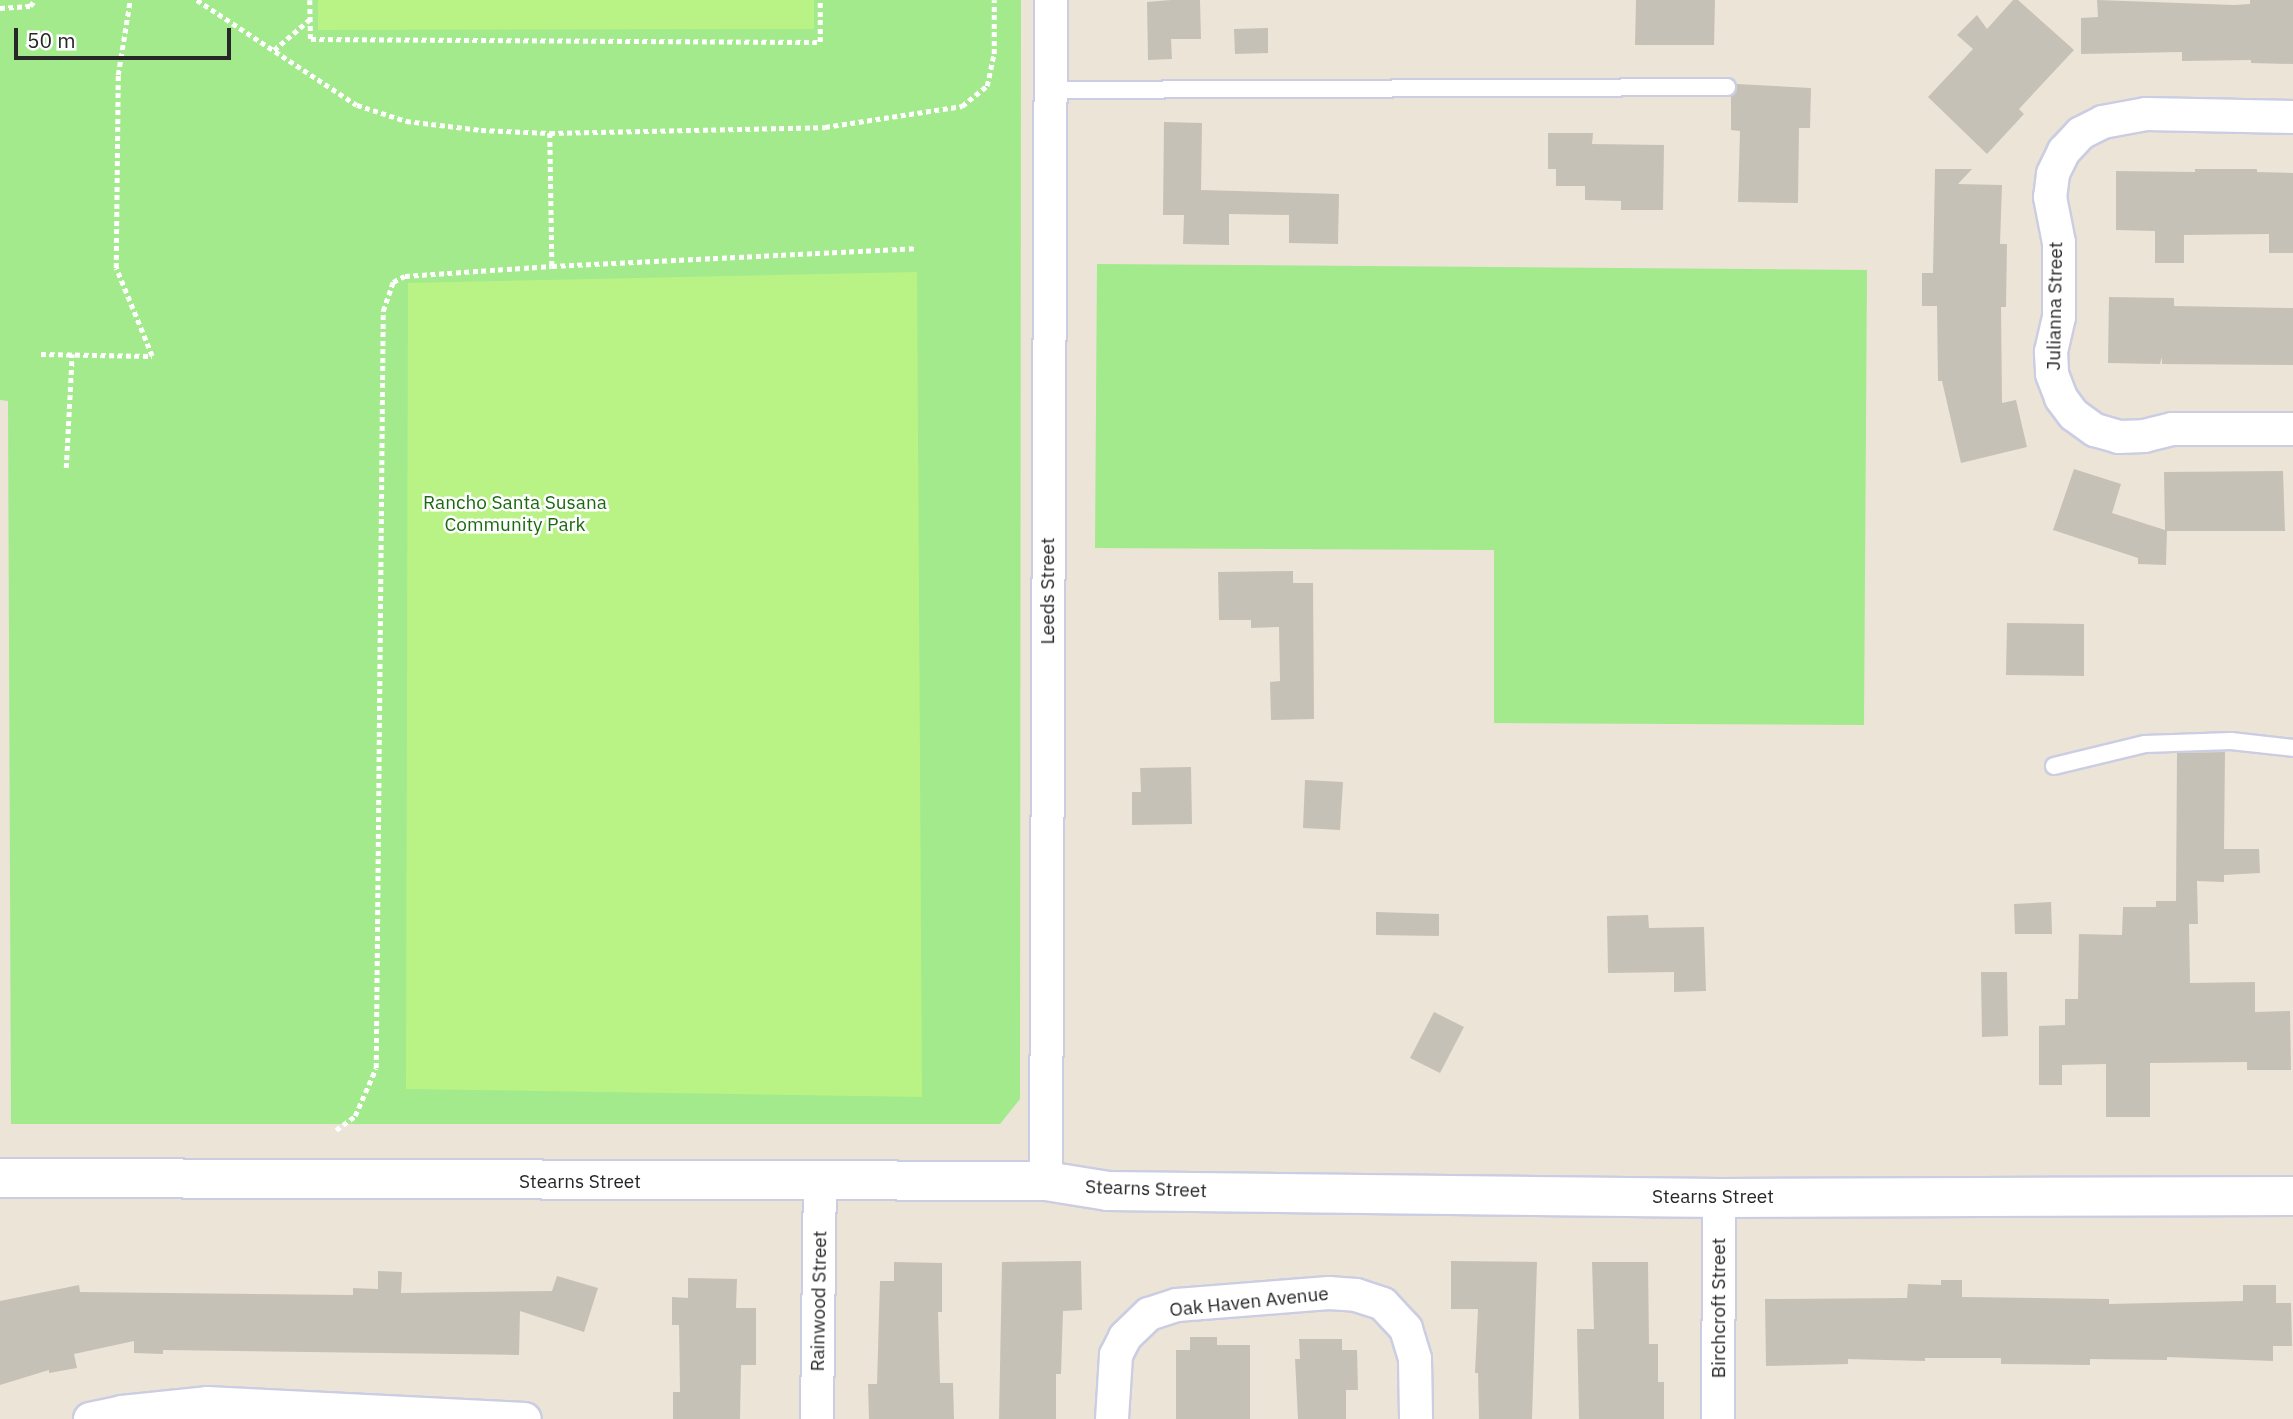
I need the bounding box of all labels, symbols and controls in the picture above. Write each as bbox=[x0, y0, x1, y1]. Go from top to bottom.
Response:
scale bar bbox=[18, 14, 234, 58]
text: 50 m bbox=[27, 26, 76, 54]
street label: Julianna Street bbox=[2042, 241, 2068, 371]
park label: Rancho Santa Susana Community Park bbox=[423, 492, 607, 536]
street label: Leeds Street bbox=[1037, 537, 1059, 645]
street label: Stearns Street bbox=[519, 1171, 641, 1193]
street label: Stearns Street bbox=[1085, 1175, 1207, 1203]
street label: Stearns Street bbox=[1652, 1186, 1774, 1208]
street label: Rainwood Street bbox=[806, 1230, 832, 1372]
street label: Birchcroft Street bbox=[1708, 1238, 1730, 1378]
street label: Oak Haven Avenue bbox=[1168, 1282, 1330, 1322]

